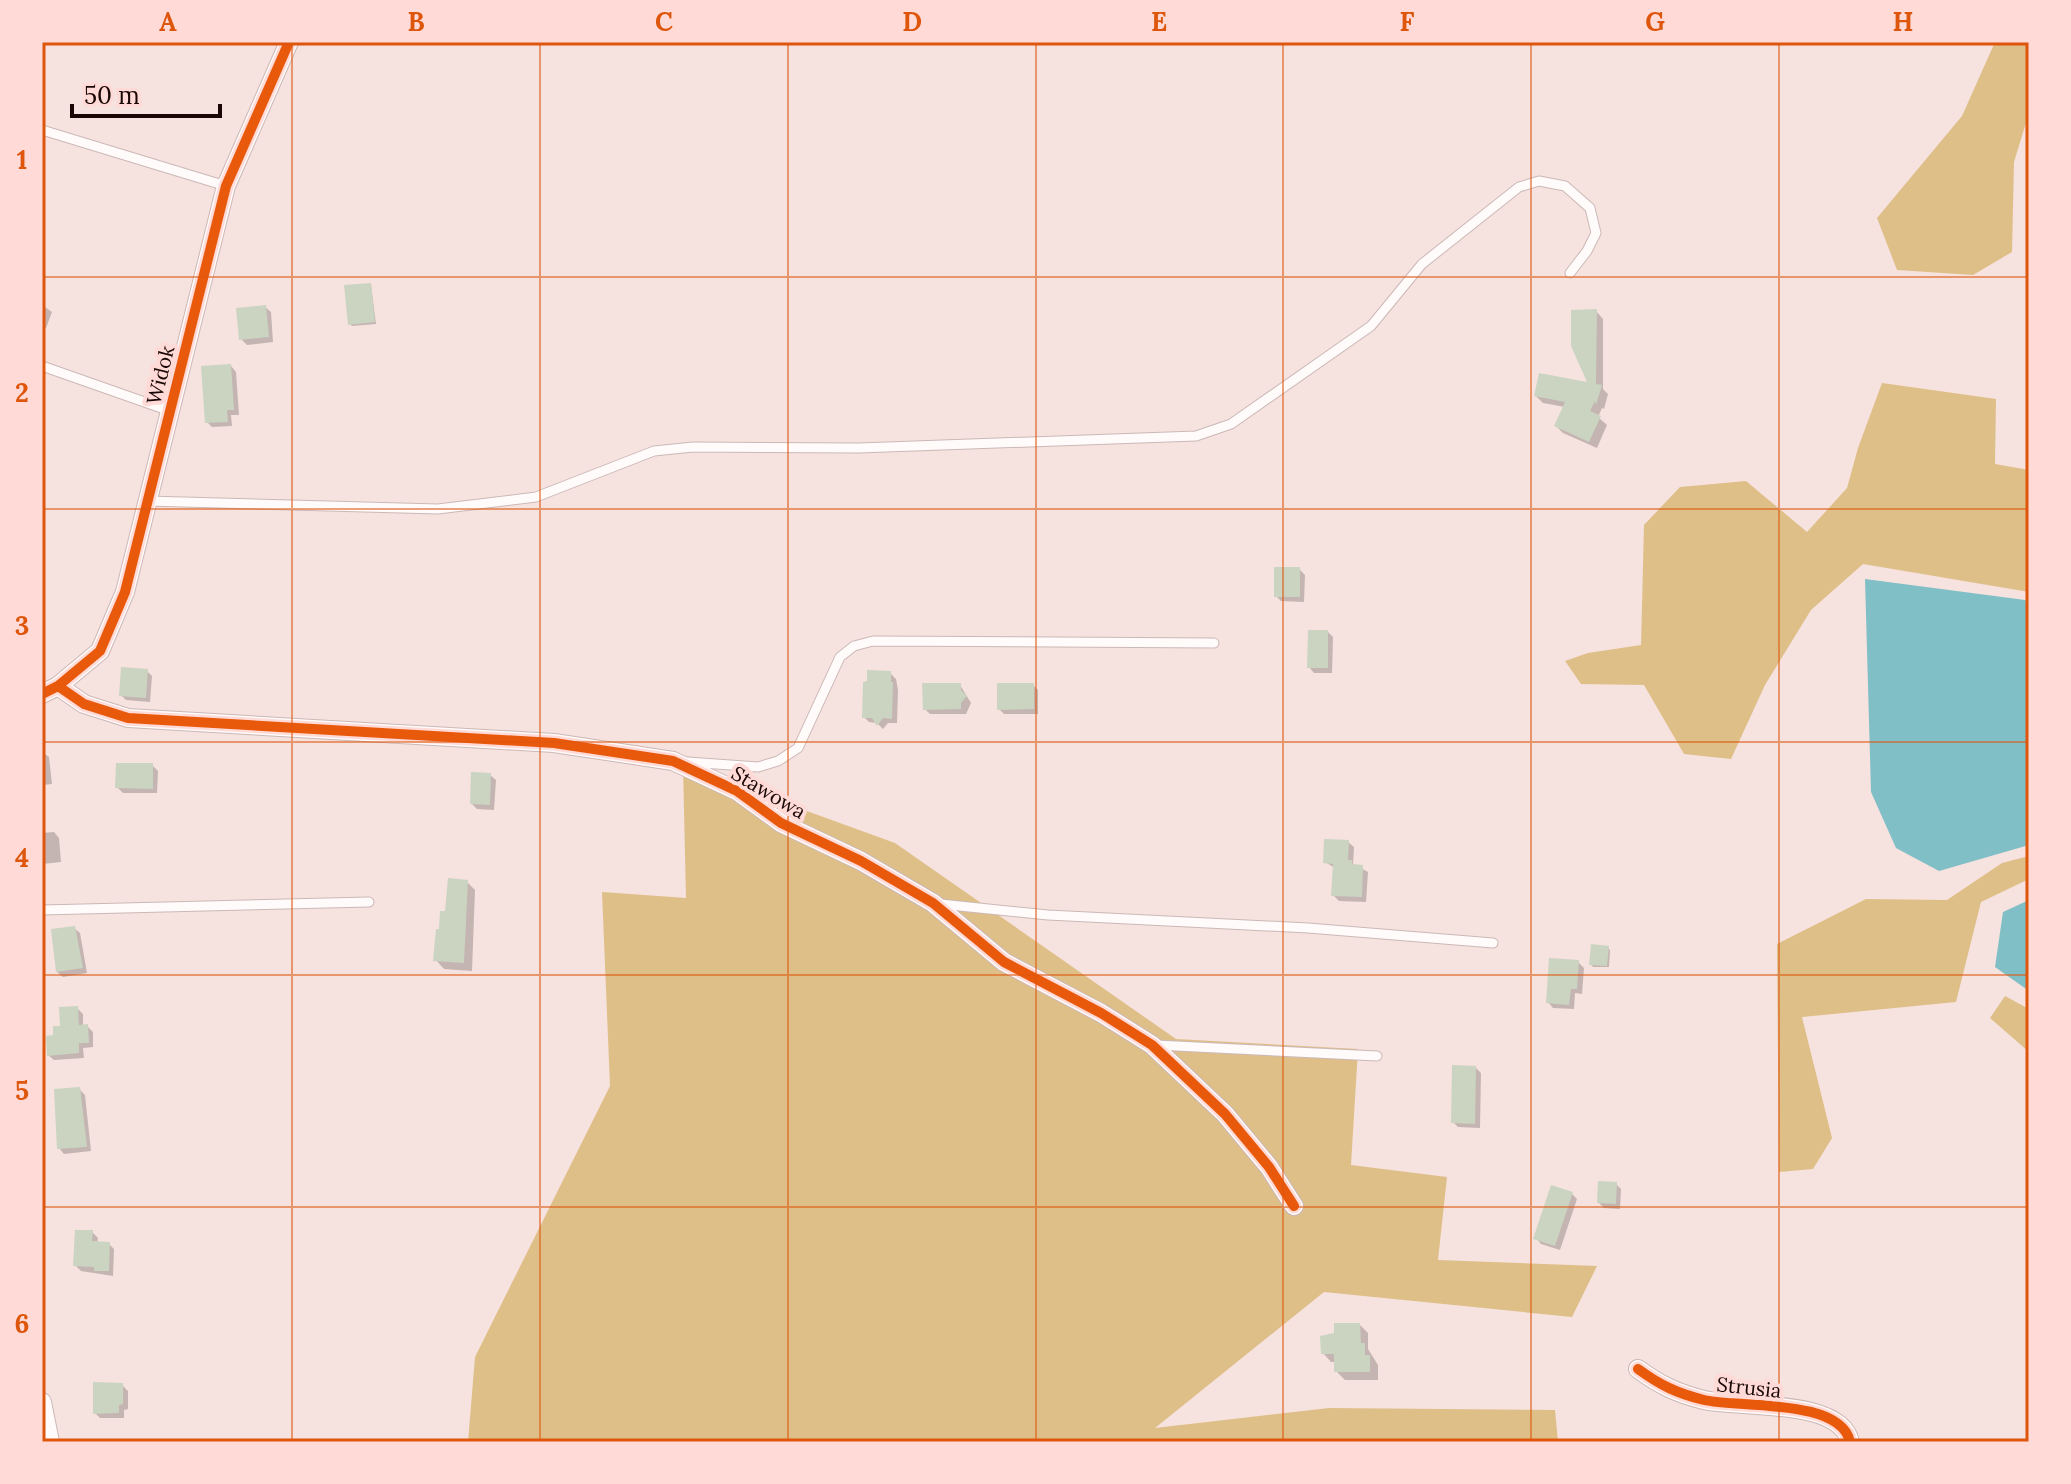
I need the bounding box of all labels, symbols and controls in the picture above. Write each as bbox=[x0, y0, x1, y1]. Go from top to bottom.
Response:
text: A bbox=[159, 5, 177, 38]
text: B bbox=[407, 5, 425, 38]
text: C bbox=[655, 5, 673, 38]
text: D bbox=[902, 5, 922, 38]
text: E bbox=[1151, 5, 1167, 38]
text: F bbox=[1400, 5, 1415, 38]
text: G bbox=[1645, 5, 1665, 38]
text: H bbox=[1893, 5, 1913, 38]
scale bar bbox=[72, 68, 220, 118]
text: 50 m bbox=[84, 80, 140, 111]
text: 1 bbox=[17, 143, 27, 176]
street label: Widok bbox=[141, 343, 179, 407]
text: 2 bbox=[15, 376, 29, 409]
text: 3 bbox=[15, 609, 29, 642]
street label: Stawowa bbox=[727, 760, 811, 824]
text: 4 bbox=[15, 841, 29, 874]
text: 5 bbox=[15, 1074, 29, 1107]
text: 6 bbox=[15, 1307, 29, 1340]
street label: Strusia bbox=[1715, 1371, 1783, 1403]

